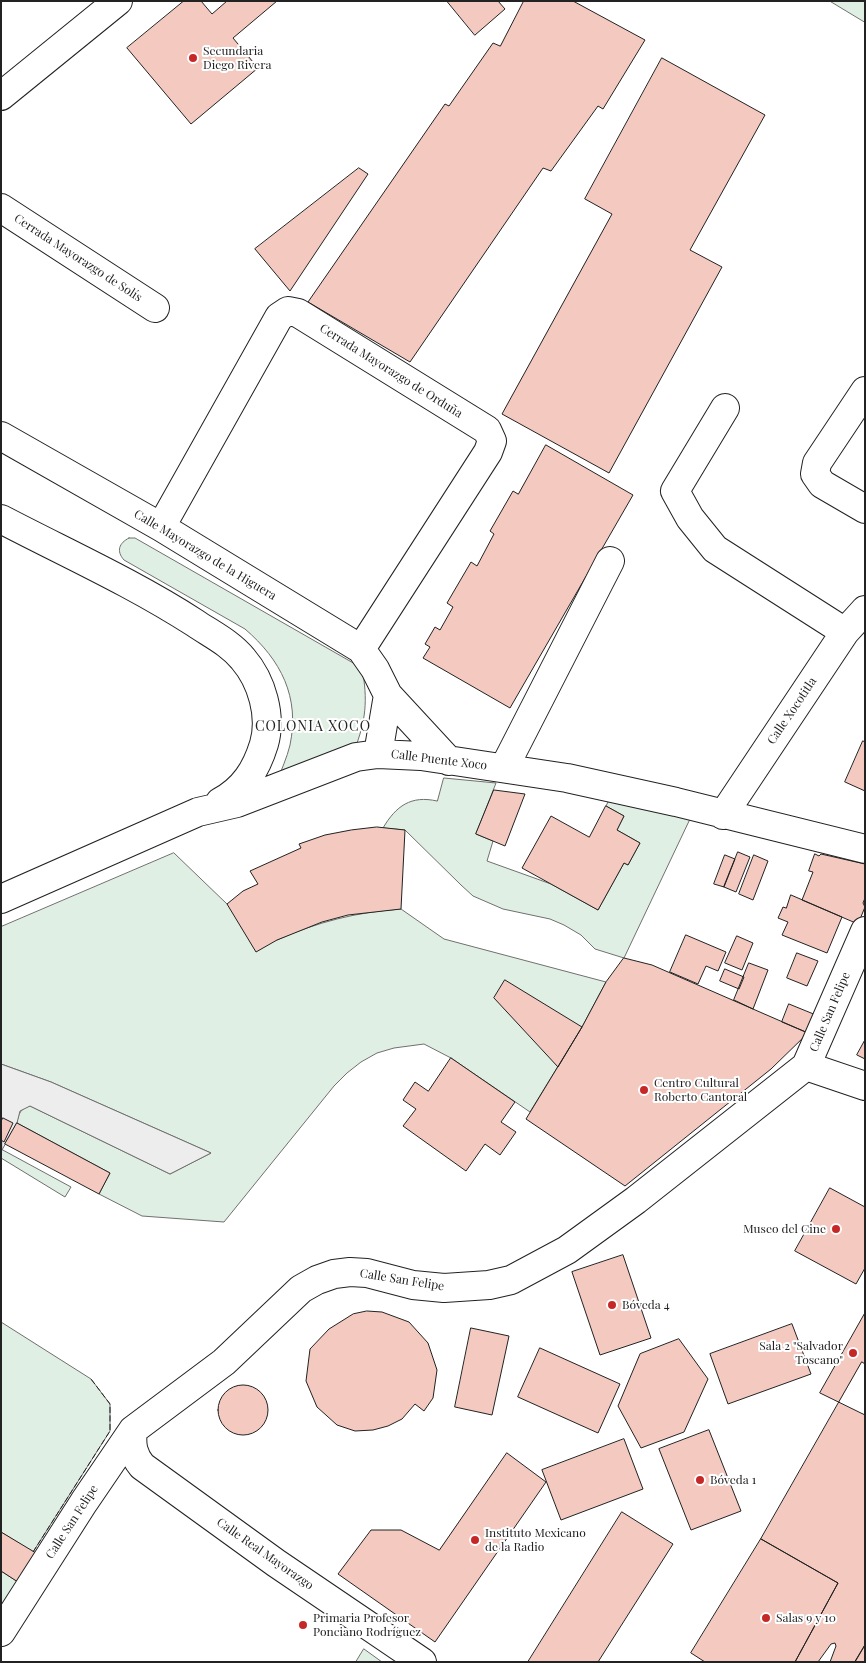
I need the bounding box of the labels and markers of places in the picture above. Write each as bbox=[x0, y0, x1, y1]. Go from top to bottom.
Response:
place label: Secundaria Diego Rivera bbox=[203, 44, 271, 72]
marker: Secundaria Diego Rivera bbox=[187, 52, 199, 64]
place label: Centro Cultural Roberto Cantoral bbox=[654, 1076, 747, 1104]
marker: Centro Cultural Roberto Cantoral bbox=[638, 1084, 650, 1096]
place label: Museo del Cine bbox=[743, 1222, 826, 1236]
marker: Museo del Cine bbox=[830, 1223, 842, 1235]
place label: Bóveda 4 bbox=[622, 1298, 670, 1312]
marker: Bóveda 4 bbox=[606, 1299, 618, 1311]
place label: Sala 2 "Salvador Toscano" bbox=[759, 1339, 843, 1367]
marker: Sala 2 "Salvador Toscano" bbox=[847, 1347, 859, 1359]
place label: Bóveda 1 bbox=[710, 1473, 756, 1487]
marker: Bóveda 1 bbox=[694, 1474, 706, 1486]
place label: Instituto Mexicano de la Radio bbox=[485, 1526, 586, 1554]
marker: Instituto Mexicano de la Radio bbox=[469, 1534, 481, 1546]
place label: Primaria Profesor Ponciano Rodríguez bbox=[313, 1611, 421, 1639]
place label: Salas 9 y 10 bbox=[776, 1611, 836, 1625]
marker: Salas 9 y 10 bbox=[760, 1612, 772, 1624]
marker: Primaria Profesor Ponciano Rodríguez bbox=[297, 1619, 309, 1631]

